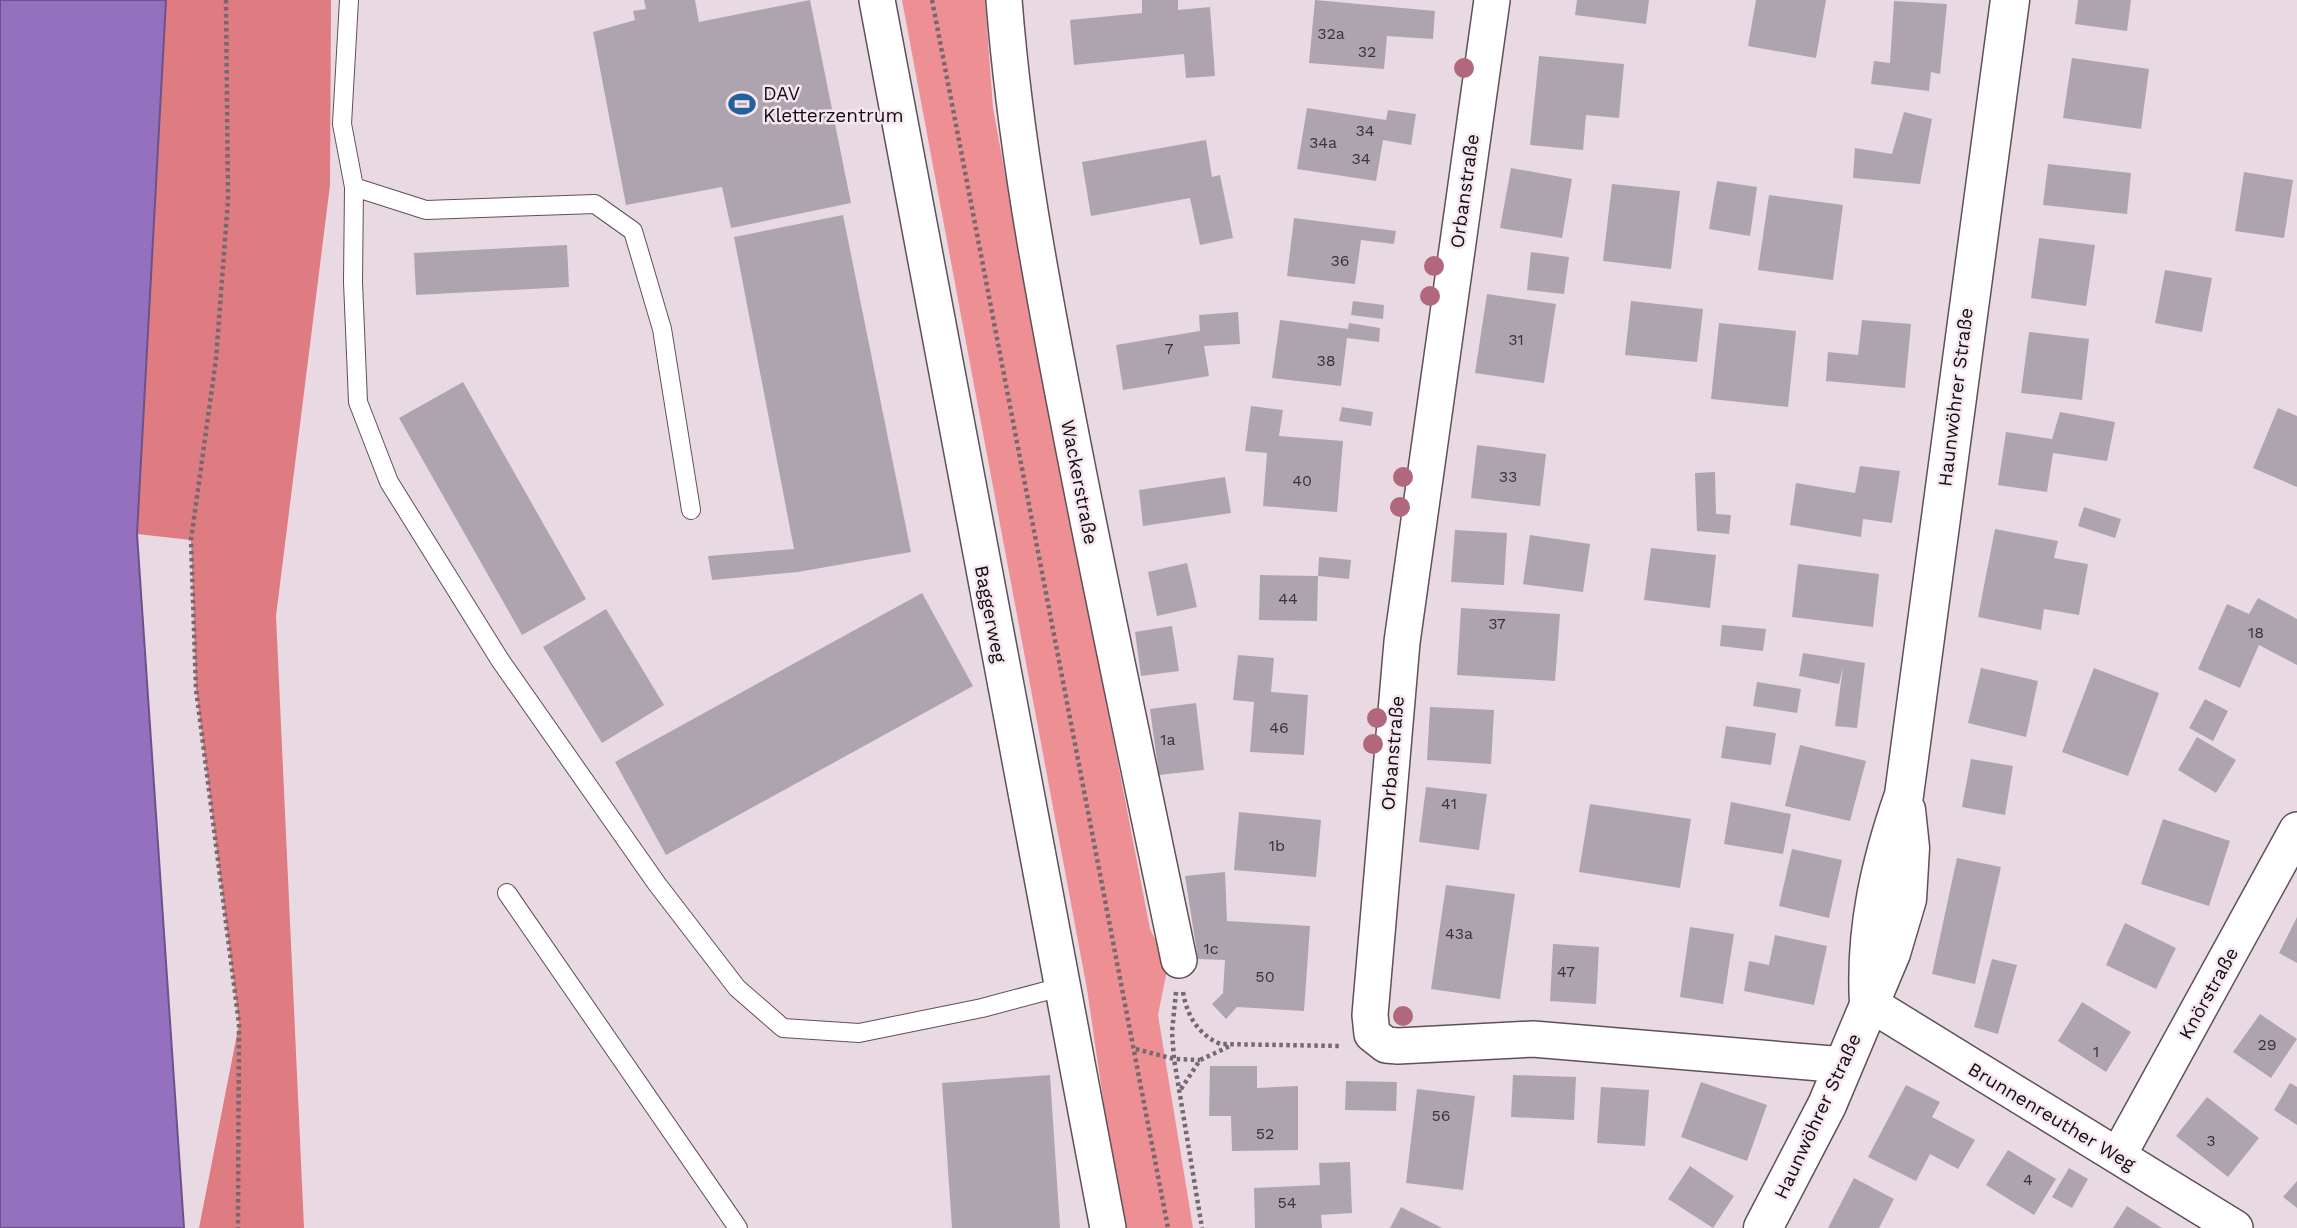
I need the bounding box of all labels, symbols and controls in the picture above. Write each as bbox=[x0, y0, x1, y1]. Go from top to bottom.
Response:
house number: 32a bbox=[1317, 24, 1345, 43]
house number: 32 bbox=[1358, 42, 1376, 61]
place label: DAV Kletterzentrum bbox=[763, 82, 904, 127]
sports icon: DAV Kletterzentrum bbox=[727, 89, 757, 119]
house number: 34 bbox=[1355, 121, 1375, 140]
street label: Orbanstraße bbox=[1445, 132, 1484, 250]
house number: 34a bbox=[1309, 133, 1337, 152]
house number: 34 bbox=[1351, 149, 1371, 168]
house number: 36 bbox=[1330, 251, 1350, 270]
street label: Haunwöhrer Straße bbox=[1933, 306, 1978, 488]
house number: 31 bbox=[1508, 330, 1524, 349]
house number: 7 bbox=[1165, 339, 1174, 358]
house number: 38 bbox=[1316, 351, 1336, 370]
street label: Wackerstraße bbox=[1056, 418, 1103, 546]
house number: 33 bbox=[1499, 467, 1517, 486]
house number: 40 bbox=[1292, 471, 1312, 490]
street label: Baggerweg bbox=[970, 563, 1011, 666]
house number: 44 bbox=[1278, 589, 1298, 608]
house number: 37 bbox=[1488, 614, 1506, 633]
house number: 18 bbox=[2248, 623, 2264, 642]
street label: Orbanstraße bbox=[1376, 695, 1409, 811]
house number: 46 bbox=[1269, 718, 1289, 737]
house number: 1a bbox=[1160, 730, 1176, 749]
house number: 41 bbox=[1441, 794, 1457, 813]
house number: 1b bbox=[1269, 836, 1285, 855]
house number: 43a bbox=[1445, 924, 1473, 943]
house number: 1c bbox=[1203, 939, 1219, 958]
street label: Knörstraße bbox=[2174, 943, 2243, 1043]
house number: 47 bbox=[1557, 962, 1575, 981]
house number: 50 bbox=[1255, 967, 1275, 986]
street label: Haunwöhrer Straße bbox=[1769, 1030, 1866, 1203]
house number: 29 bbox=[2257, 1035, 2277, 1054]
house number: 1 bbox=[2093, 1042, 2099, 1061]
street label: Brunnenreuther Weg bbox=[1964, 1057, 2140, 1176]
house number: 56 bbox=[1431, 1106, 1451, 1125]
house number: 52 bbox=[1256, 1124, 1274, 1143]
house number: 3 bbox=[2206, 1131, 2216, 1150]
house number: 4 bbox=[2023, 1170, 2033, 1189]
house number: 54 bbox=[1277, 1193, 1297, 1212]

